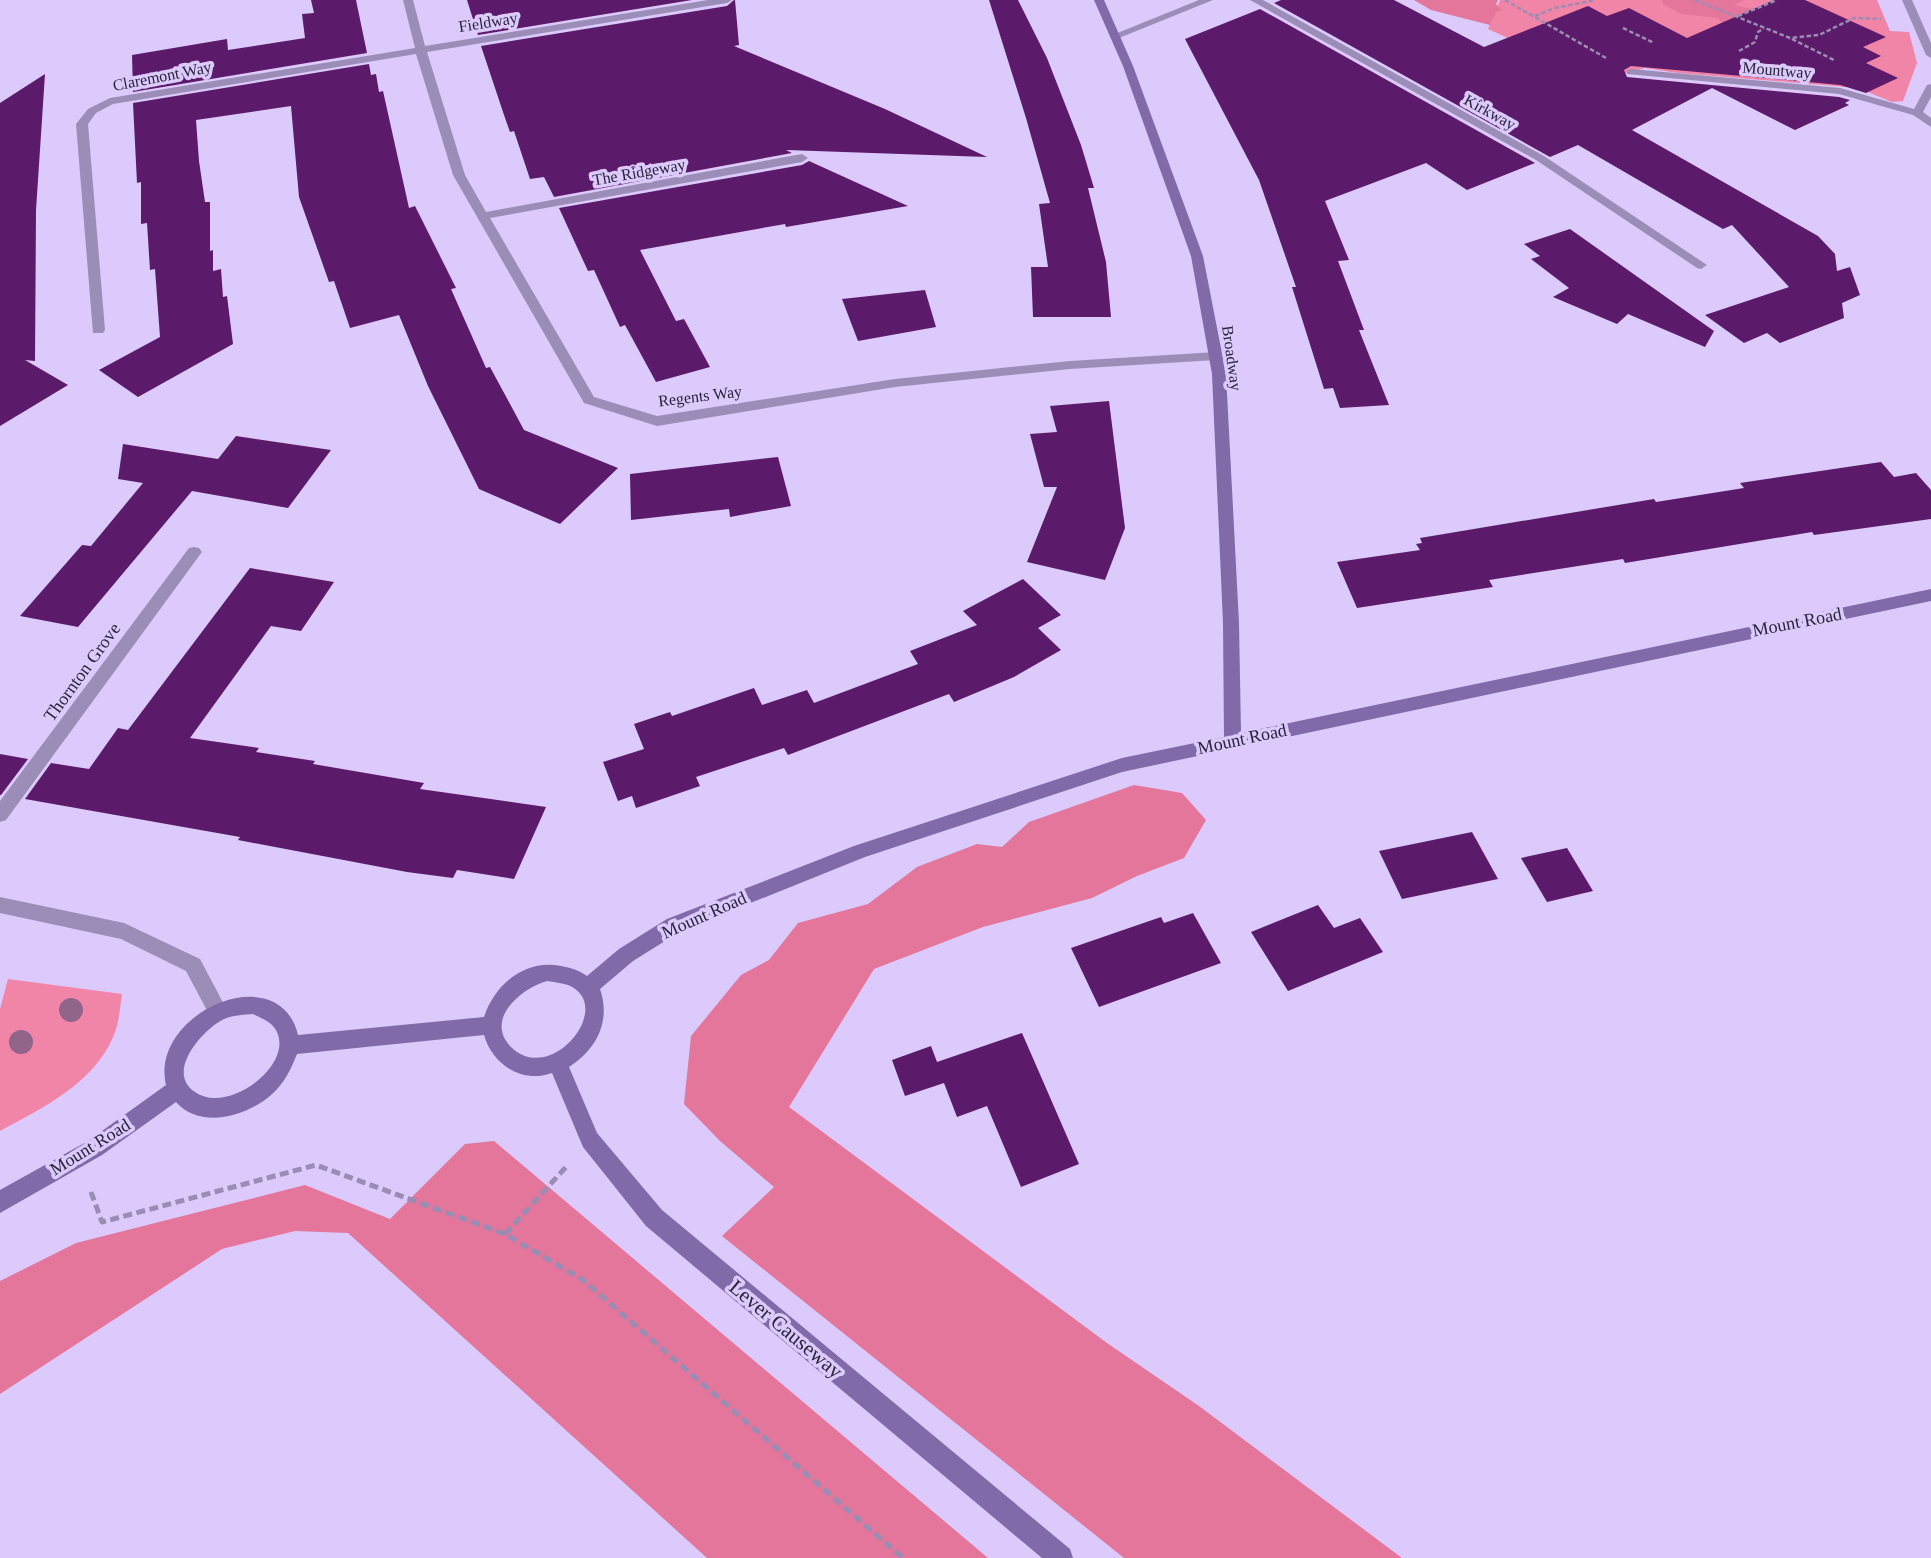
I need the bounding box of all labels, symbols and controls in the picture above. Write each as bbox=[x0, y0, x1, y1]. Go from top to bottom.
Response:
street label: Fieldway bbox=[457, 9, 519, 36]
street label: Claremont Way bbox=[111, 58, 213, 95]
street label: Mountway bbox=[1742, 59, 1812, 82]
street label: Kirkway bbox=[1461, 91, 1519, 134]
street label: The Ridgeway bbox=[591, 155, 687, 189]
street label: Broadway bbox=[1218, 324, 1245, 392]
street label: Regents Way bbox=[657, 382, 743, 411]
street label: Mount Road bbox=[1751, 604, 1843, 640]
street label: Thornton Grove bbox=[40, 619, 124, 725]
street label: Mount Road bbox=[1196, 720, 1288, 758]
street label: Mount Road bbox=[659, 887, 749, 943]
street label: Mount Road bbox=[46, 1115, 134, 1179]
street label: Lever Causeway bbox=[724, 1275, 848, 1384]

